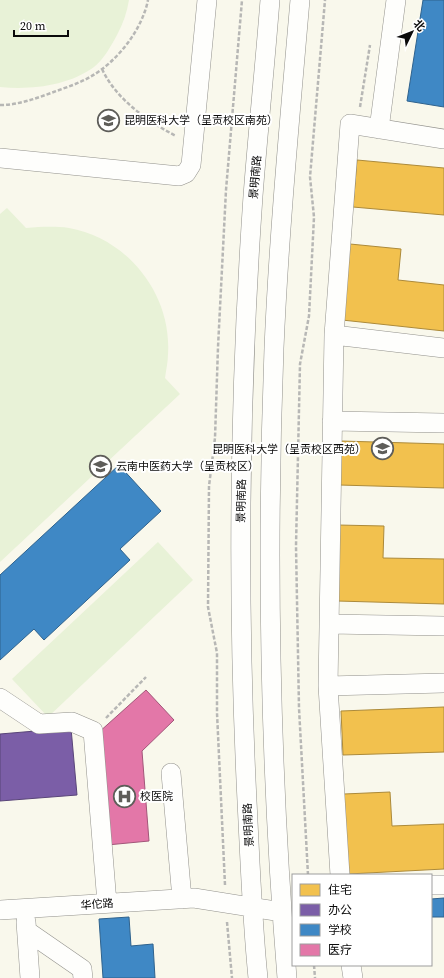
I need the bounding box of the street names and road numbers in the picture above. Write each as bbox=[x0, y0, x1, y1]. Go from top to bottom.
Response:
street label: 景明南路 bbox=[246, 154, 265, 200]
street label: 景明南路 bbox=[234, 479, 249, 523]
street label: 景明南路 bbox=[240, 803, 257, 847]
street label: 华佗路 bbox=[80, 896, 114, 913]

